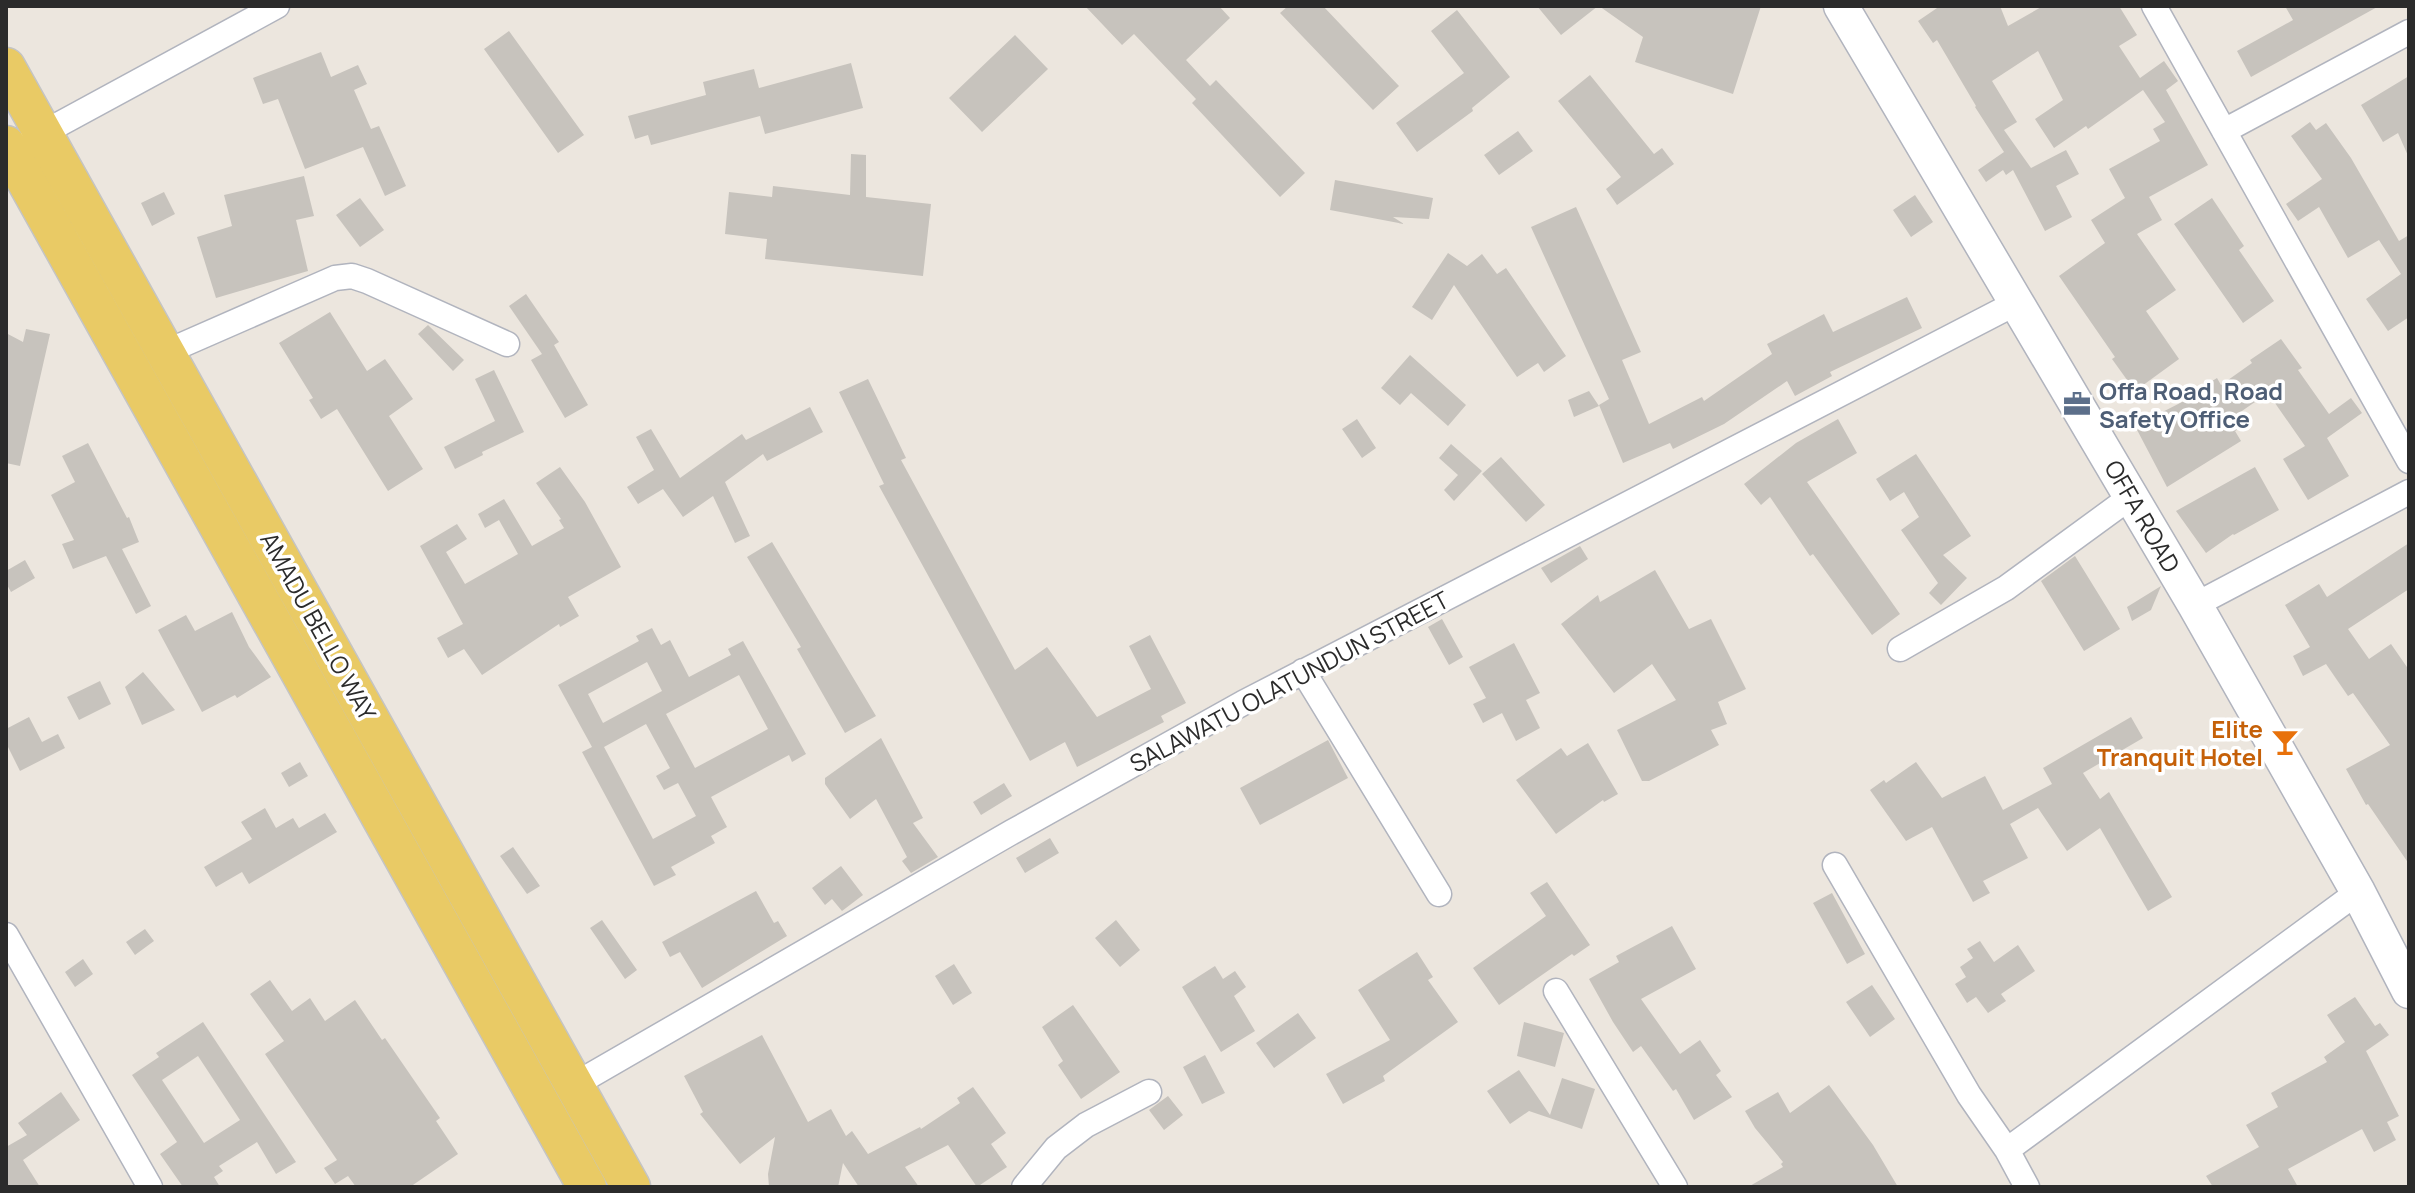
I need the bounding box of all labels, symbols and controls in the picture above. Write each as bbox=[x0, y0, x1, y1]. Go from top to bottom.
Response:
place label: Offa Road, Road Safety Office bbox=[2099, 374, 2283, 435]
office icon: Offa Road, Road Safety Office bbox=[2062, 389, 2092, 419]
street label: OFFA ROAD bbox=[2098, 454, 2188, 578]
street label: AMADU BELLO WAY bbox=[253, 526, 385, 727]
street label: SALAWATU OLATUNDUN STREET bbox=[1123, 582, 1455, 779]
place label: Elite Tranquit Hotel bbox=[2097, 712, 2263, 773]
bar icon: Elite Tranquit Hotel bbox=[2270, 727, 2300, 757]

